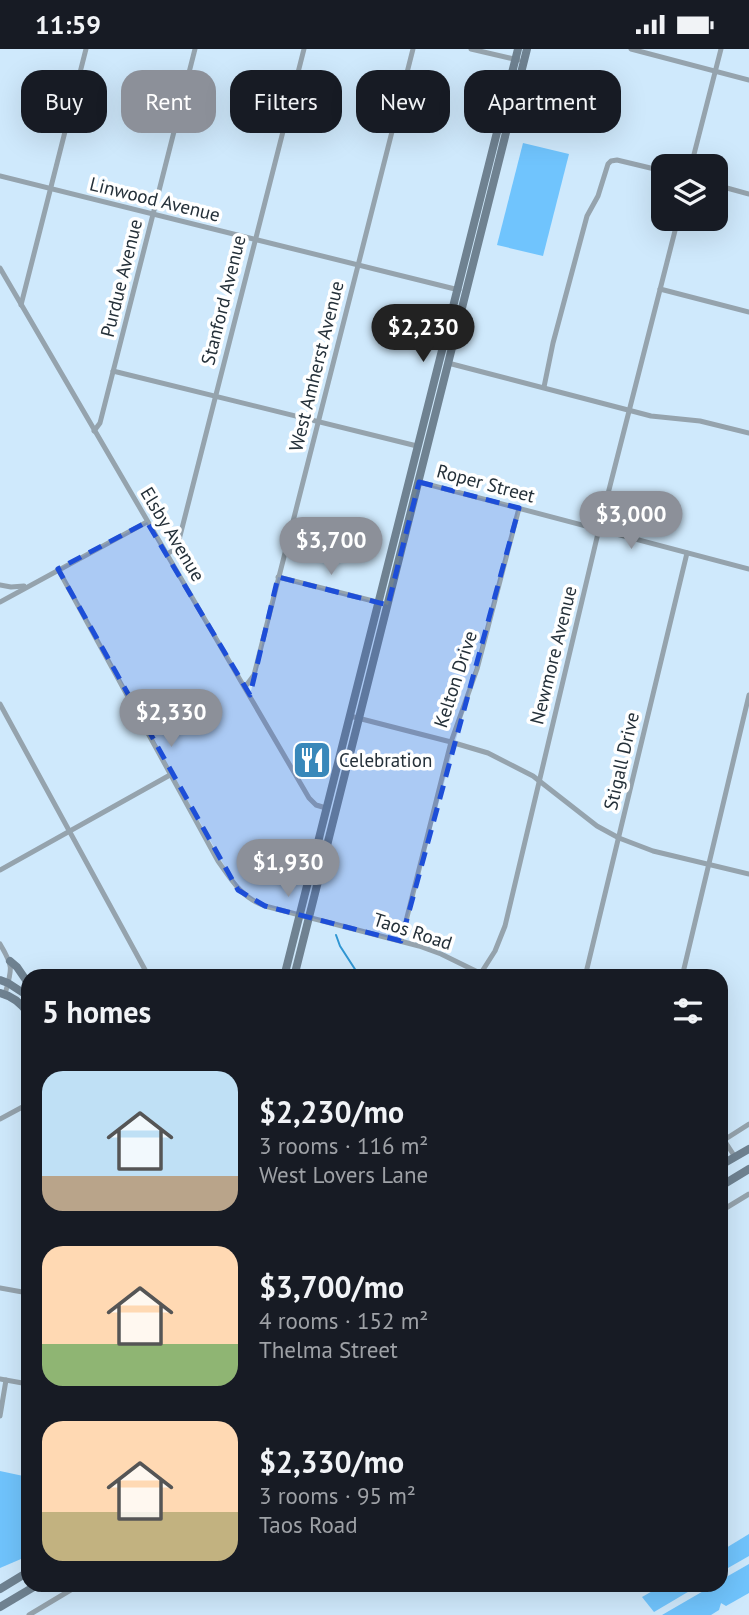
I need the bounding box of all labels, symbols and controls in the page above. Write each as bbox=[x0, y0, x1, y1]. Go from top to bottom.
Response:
text: 11:59 bbox=[35, 8, 101, 41]
chip: Buy bbox=[21, 70, 107, 133]
chip: Rent bbox=[121, 70, 216, 133]
chip: Filters bbox=[230, 70, 342, 133]
chip: New bbox=[356, 70, 450, 133]
chip: Apartment bbox=[464, 70, 621, 133]
map controls bbox=[651, 154, 728, 231]
button: layers bbox=[651, 154, 728, 231]
street label: Linwood Avenue bbox=[87, 171, 223, 227]
street label: Purdue Avenue bbox=[95, 217, 147, 339]
street label: Stanford Avenue bbox=[195, 233, 251, 367]
street label: West Amherst Avenue bbox=[283, 278, 349, 454]
pin: $2,230 bbox=[366, 305, 480, 364]
text: $2,230 bbox=[387, 312, 459, 341]
street label: Roper Street bbox=[434, 458, 538, 508]
street label: Elsby Avenue bbox=[135, 482, 211, 586]
pin: $3,000 bbox=[574, 491, 688, 551]
text: $3,000 bbox=[595, 499, 667, 528]
pin: $3,700 bbox=[274, 517, 388, 577]
text: $3,700 bbox=[295, 525, 367, 554]
street label: Newmore Avenue bbox=[524, 583, 582, 727]
street label: Kelton Drive bbox=[428, 628, 482, 730]
pin: $2,330 bbox=[114, 689, 228, 749]
text: $2,330 bbox=[135, 697, 207, 726]
street label: Stigall Drive bbox=[598, 710, 644, 812]
restaurant icon: Celebration bbox=[291, 739, 333, 781]
place label: Celebration bbox=[339, 748, 432, 772]
pin: $1,930 bbox=[231, 839, 345, 899]
text: $1,930 bbox=[252, 847, 324, 876]
street label: Taos Road bbox=[371, 907, 455, 955]
text: 5 homes bbox=[42, 992, 151, 1031]
icon: filters bbox=[669, 992, 707, 1030]
text: $2,230/mo bbox=[259, 1092, 404, 1131]
icon: home bbox=[98, 1099, 182, 1183]
text: 3 rooms · 116 m² bbox=[259, 1131, 428, 1160]
text: West Lovers Lane bbox=[259, 1160, 428, 1189]
text: $3,700/mo bbox=[259, 1267, 404, 1306]
icon: home bbox=[98, 1274, 182, 1358]
text: 4 rooms · 152 m² bbox=[259, 1306, 428, 1335]
text: Thelma Street bbox=[259, 1335, 398, 1364]
text: $2,330/mo bbox=[259, 1442, 404, 1481]
icon: home bbox=[98, 1449, 182, 1533]
text: 3 rooms · 95 m² bbox=[259, 1481, 416, 1510]
text: Taos Road bbox=[259, 1510, 358, 1539]

